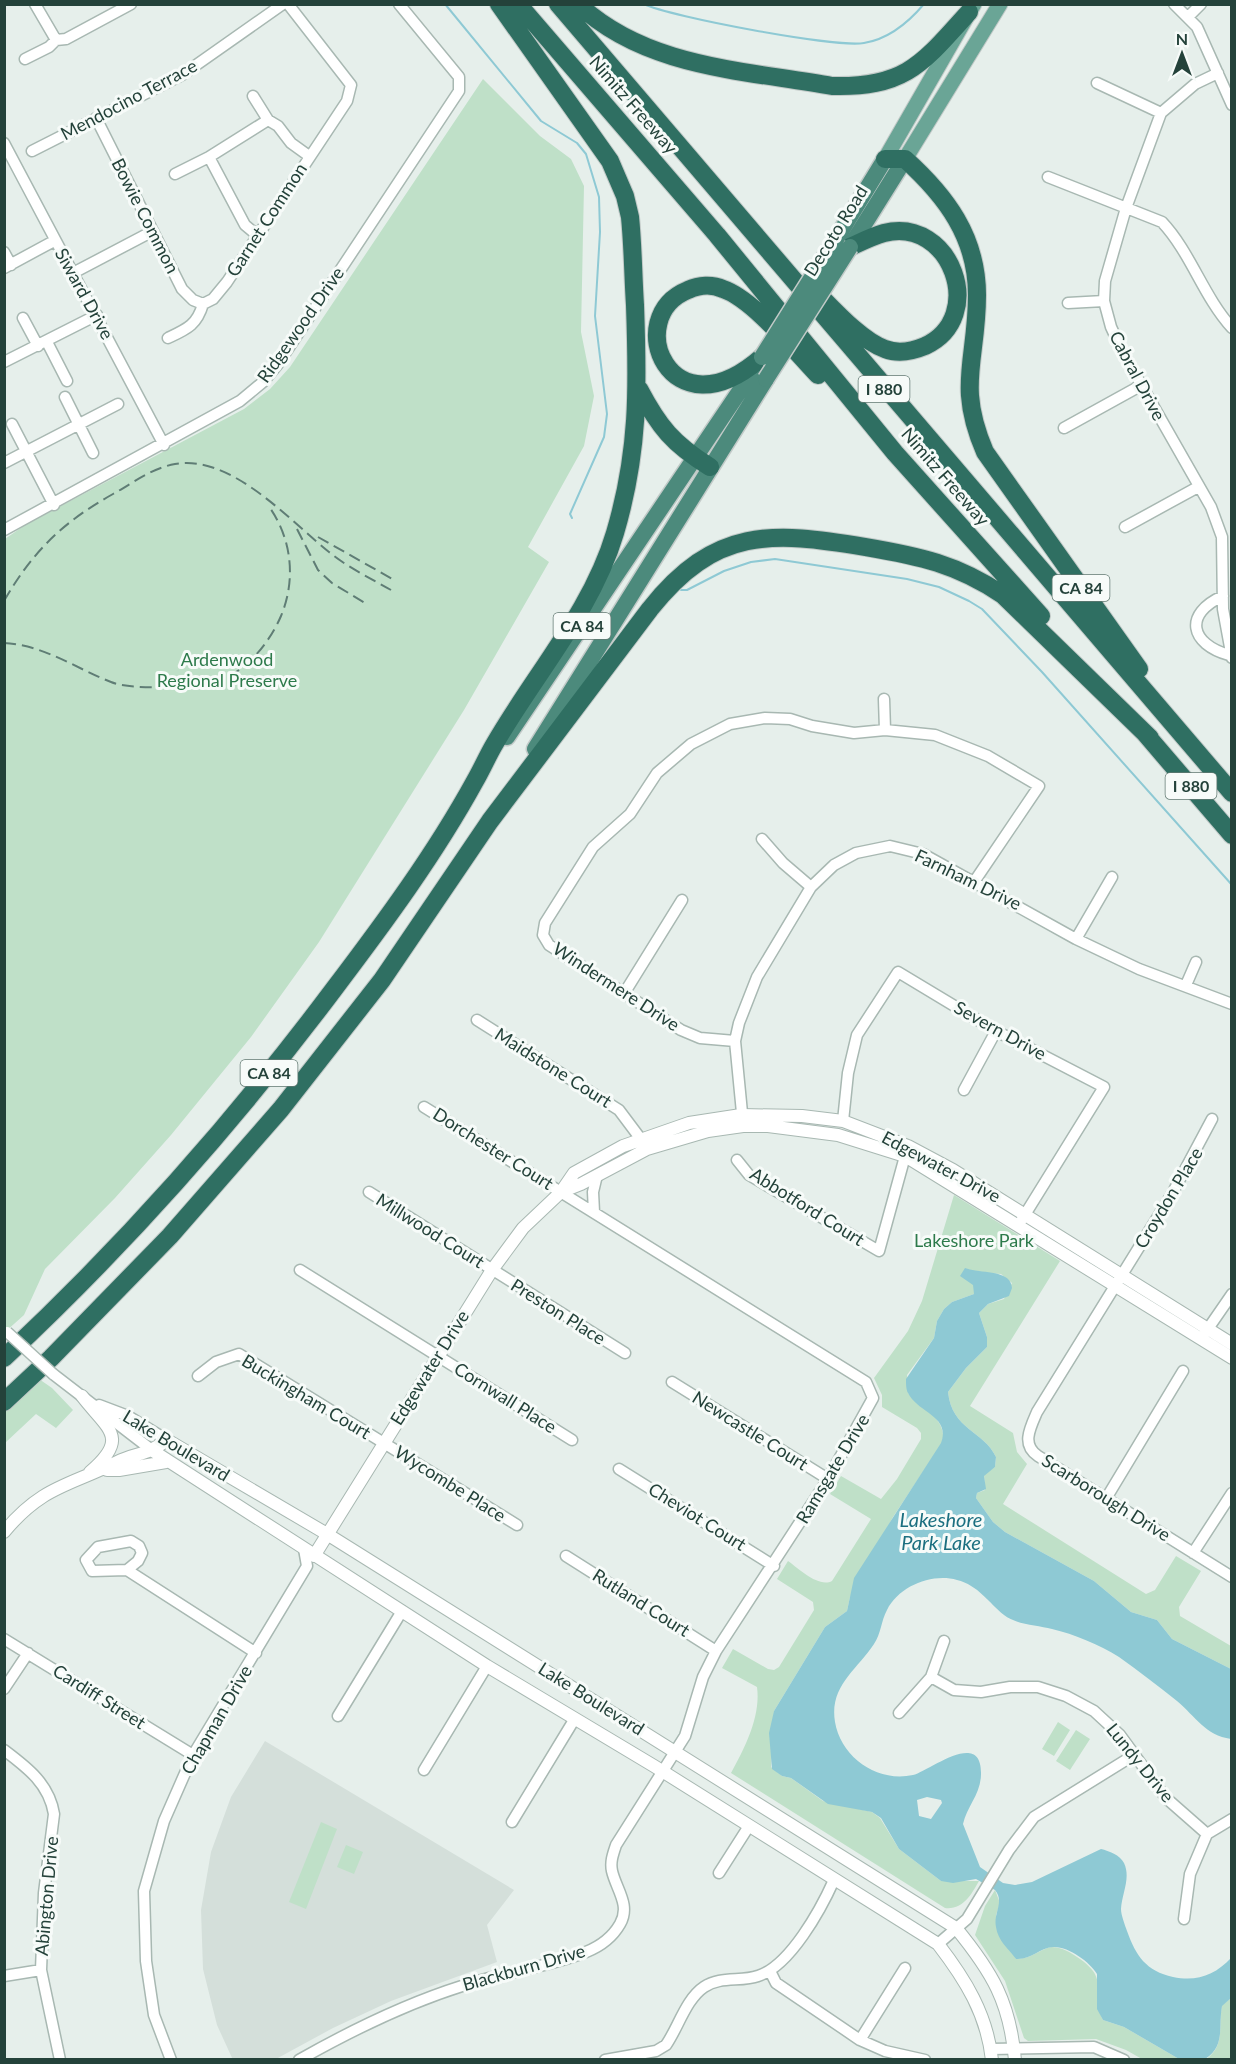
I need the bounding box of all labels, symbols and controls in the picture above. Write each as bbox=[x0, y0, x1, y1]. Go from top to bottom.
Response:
north arrow bbox=[1152, 24, 1212, 84]
text: N bbox=[1176, 29, 1188, 48]
street label: Nimitz Freeway bbox=[585, 51, 683, 158]
street label: Mendocino Terrace bbox=[57, 54, 200, 144]
street label: Bowie Common bbox=[107, 154, 184, 277]
street label: Garnet Common bbox=[221, 159, 311, 280]
street label: Decoto Road bbox=[799, 181, 872, 280]
street label: Siward Drive bbox=[51, 244, 119, 343]
street label: Ridgewood Drive bbox=[252, 262, 348, 387]
street label: Cabral Drive bbox=[1105, 327, 1171, 424]
road number: I 880 bbox=[858, 376, 910, 402]
street label: Nimitz Freeway bbox=[897, 423, 995, 530]
road number: CA 84 bbox=[1052, 575, 1110, 601]
road number: CA 84 bbox=[554, 613, 610, 639]
park label: Ardenwood Regional Preserve bbox=[157, 648, 297, 691]
road number: I 880 bbox=[1166, 773, 1216, 799]
street label: Farnham Drive bbox=[912, 844, 1025, 914]
street label: Windermere Drive bbox=[549, 937, 684, 1035]
street label: Severn Drive bbox=[951, 996, 1050, 1064]
street label: Maidstone Court bbox=[491, 1022, 616, 1112]
road number: CA 84 bbox=[240, 1060, 298, 1086]
street label: Dorchester Court bbox=[429, 1102, 558, 1194]
street label: Edgewater Drive bbox=[878, 1126, 1005, 1207]
street label: Croydon Place bbox=[1129, 1143, 1207, 1252]
street label: Abbotford Court bbox=[746, 1162, 869, 1250]
street label: Millwood Court bbox=[372, 1188, 489, 1273]
park label: Lakeshore Park bbox=[914, 1229, 1035, 1251]
street label: Preston Place bbox=[507, 1273, 610, 1349]
street label: Edgewater Drive bbox=[385, 1306, 473, 1429]
street label: Buckingham Court bbox=[238, 1349, 375, 1444]
street label: Cornwall Place bbox=[450, 1357, 561, 1437]
street label: Newcastle Court bbox=[689, 1386, 813, 1475]
street label: Lake Boulevard bbox=[119, 1405, 234, 1486]
street label: Ramsgate Drive bbox=[791, 1410, 874, 1527]
street label: Wycombe Place bbox=[391, 1440, 510, 1526]
street label: Scarborough Drive bbox=[1038, 1449, 1175, 1546]
street label: Cheviot Court bbox=[645, 1477, 751, 1555]
water label: Lakeshore Park Lake bbox=[900, 1507, 982, 1554]
street label: Rutland Court bbox=[589, 1564, 695, 1641]
street label: Lake Boulevard bbox=[535, 1657, 648, 1739]
street label: Cardiff Street bbox=[49, 1659, 150, 1734]
street label: Chapman Drive bbox=[176, 1661, 256, 1778]
street label: Lundy Drive bbox=[1102, 1718, 1179, 1806]
street label: Abington Drive bbox=[30, 1835, 62, 1957]
street label: Blackburn Drive bbox=[460, 1939, 588, 1995]

